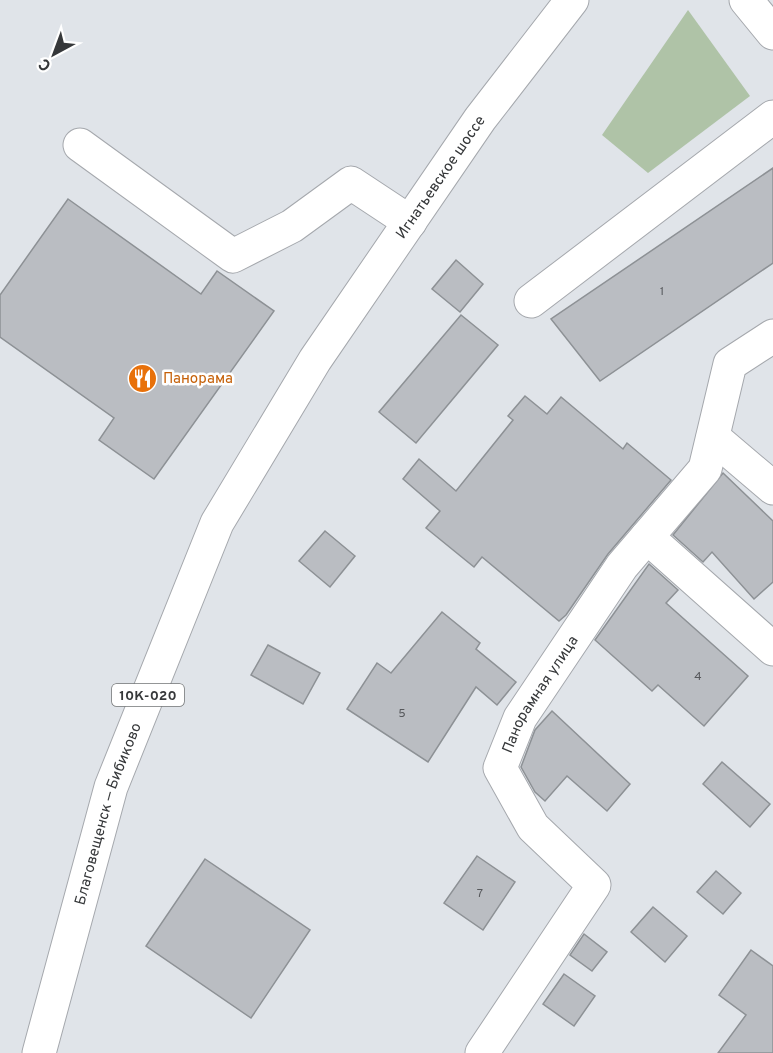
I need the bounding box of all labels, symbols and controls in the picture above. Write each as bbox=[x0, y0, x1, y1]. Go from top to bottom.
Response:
north arrow bbox=[24, 24, 84, 84]
text: С bbox=[35, 53, 56, 75]
street label: Игнатьевское шоссе bbox=[393, 113, 490, 243]
house number: 1 bbox=[660, 284, 664, 300]
restaurant icon: Панорама bbox=[126, 362, 158, 394]
place label: Панорама bbox=[163, 370, 233, 389]
street label: Панорамная улица bbox=[499, 633, 584, 756]
house number: 4 bbox=[694, 669, 702, 685]
road number: 10К-020 bbox=[112, 684, 184, 706]
house number: 5 bbox=[398, 706, 406, 722]
street label: Благовещенск — Бибиково bbox=[71, 720, 147, 907]
house number: 7 bbox=[477, 886, 483, 902]

